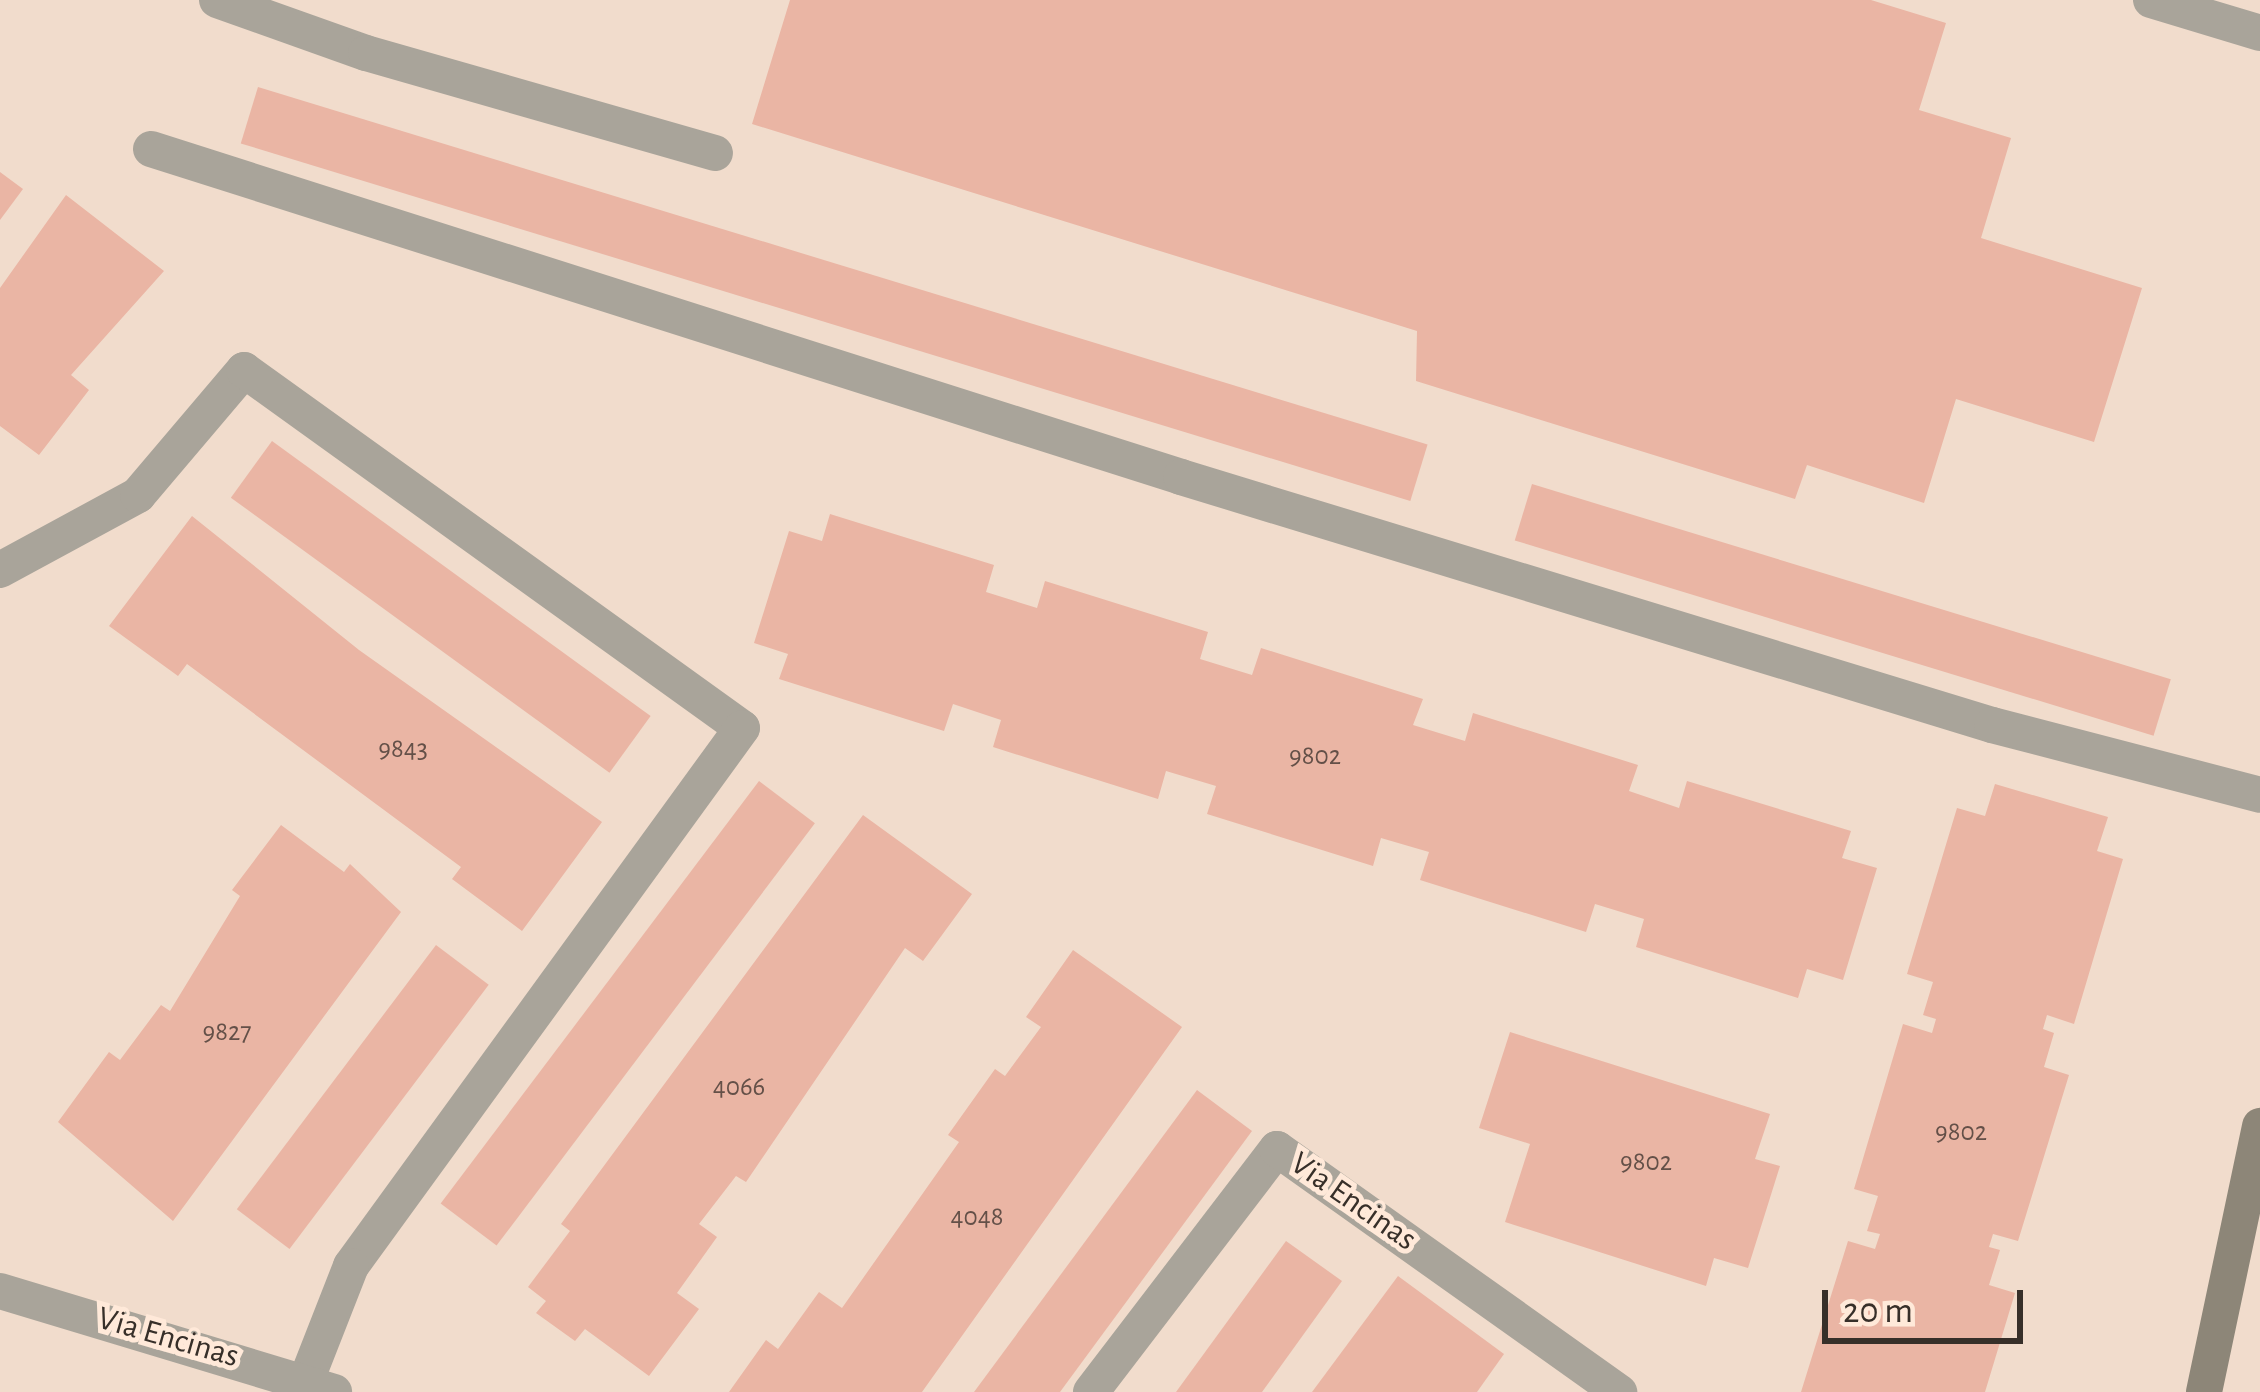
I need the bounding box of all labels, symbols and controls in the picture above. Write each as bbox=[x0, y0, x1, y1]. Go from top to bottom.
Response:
house number: 9843 bbox=[378, 733, 428, 765]
house number: 9802 bbox=[1289, 740, 1341, 772]
house number: 9827 bbox=[202, 1016, 252, 1048]
house number: 4066 bbox=[713, 1071, 765, 1103]
house number: 9802 bbox=[1935, 1116, 1987, 1148]
street label: Via Encinas bbox=[1282, 1144, 1424, 1260]
house number: 9802 bbox=[1620, 1146, 1672, 1178]
house number: 4048 bbox=[950, 1201, 1004, 1233]
scale bar bbox=[1828, 1266, 2029, 1340]
text: 20 m bbox=[1843, 1293, 1913, 1329]
street label: Via Encinas bbox=[93, 1299, 243, 1377]

